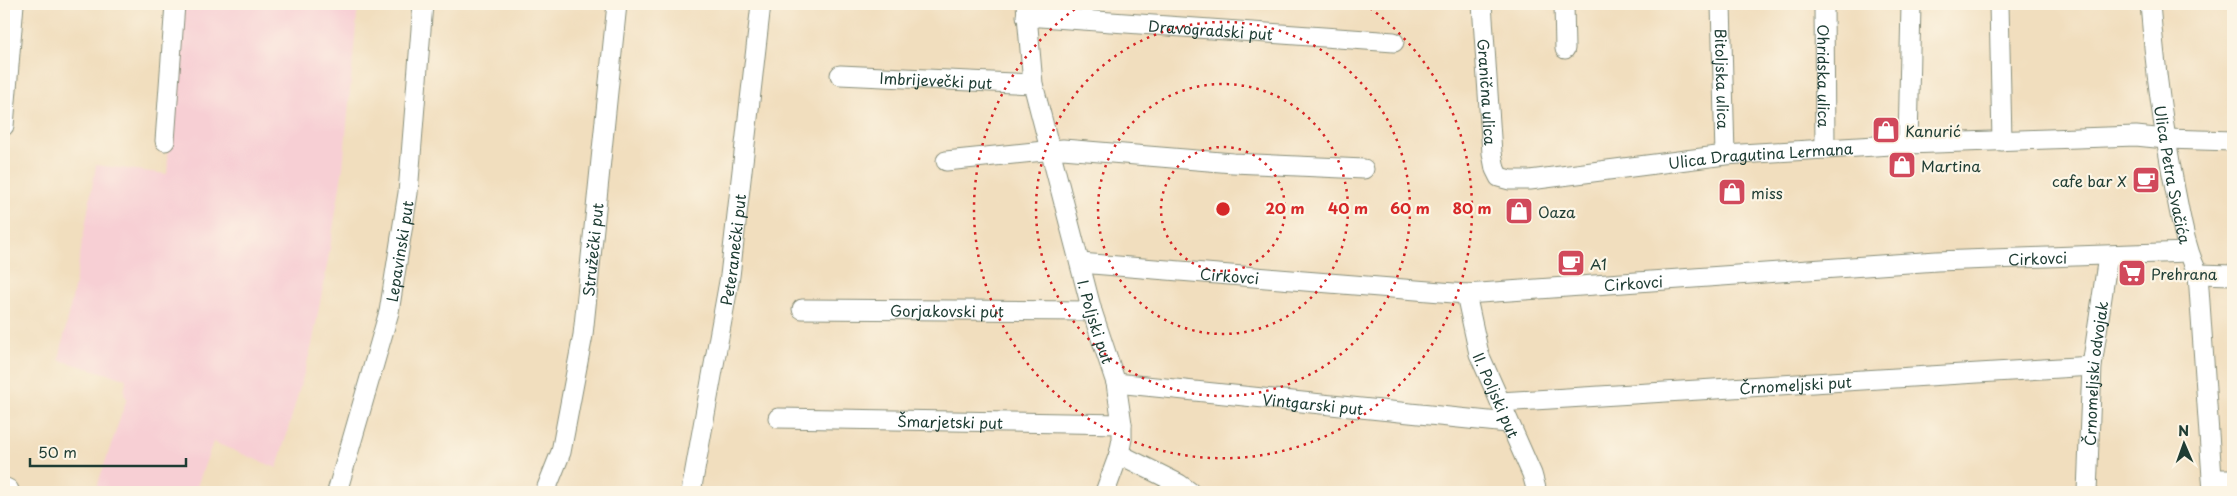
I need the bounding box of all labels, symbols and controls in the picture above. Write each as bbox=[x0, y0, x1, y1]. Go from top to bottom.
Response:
street label: Dravogradski put bbox=[1147, 13, 1274, 45]
street label: Ohridska ulica bbox=[1813, 24, 1836, 128]
street label: Bitoljska ulica bbox=[1710, 28, 1736, 130]
street label: Granična ulica bbox=[1473, 38, 1503, 146]
street label: Imbrijevečki put bbox=[879, 65, 993, 94]
street label: Ulica Petra Svačića bbox=[2150, 104, 2198, 247]
shop icon: Kanurić bbox=[1871, 115, 1901, 145]
place label: Kanurić bbox=[1905, 119, 1961, 142]
street label: Ulica Dragutina Lermana bbox=[1667, 136, 1854, 174]
shop icon: Martina bbox=[1887, 150, 1917, 180]
place label: Martina bbox=[1921, 154, 1981, 177]
cafe icon: cafe bar X bbox=[2131, 165, 2161, 195]
place label: cafe bar X bbox=[2052, 169, 2127, 192]
shop icon: miss bbox=[1717, 177, 1747, 207]
place label: miss bbox=[1751, 181, 1783, 204]
street label: Peteranečki put bbox=[713, 193, 751, 307]
text: 20 m bbox=[1266, 196, 1304, 219]
text: 40 m bbox=[1328, 196, 1368, 219]
text: 60 m bbox=[1390, 196, 1430, 219]
text: 80 m bbox=[1452, 196, 1492, 219]
shop icon: Oaza bbox=[1504, 196, 1534, 226]
street label: Lepavinski put bbox=[379, 199, 418, 303]
centre of rings bbox=[1214, 200, 1232, 218]
place label: Oaza bbox=[1538, 200, 1576, 223]
street label: Stružečki put bbox=[576, 202, 608, 297]
street label: Cirkovci bbox=[2008, 245, 2068, 270]
cafe icon: A1 bbox=[1556, 248, 1586, 278]
place label: A1 bbox=[1590, 252, 1607, 275]
supermarket icon: Prehrana bbox=[2117, 258, 2147, 288]
street label: Cirkovci bbox=[1199, 261, 1260, 289]
place label: Prehrana bbox=[2151, 262, 2218, 285]
street label: Cirkovci bbox=[1603, 269, 1664, 296]
street label: I. Poljski put bbox=[1073, 277, 1120, 366]
street label: Gorjakovski put bbox=[890, 298, 1004, 322]
street label: Črnomeljski odvojak bbox=[2077, 299, 2113, 446]
street label: II. Poljski put bbox=[1468, 348, 1526, 441]
street label: Črnomeljski put bbox=[1739, 369, 1852, 399]
street label: Vintgarski put bbox=[1261, 387, 1365, 420]
street label: Šmarjetski put bbox=[897, 409, 1003, 433]
north arrow bbox=[2160, 418, 2210, 468]
text: N bbox=[2178, 420, 2189, 441]
scale bar bbox=[30, 436, 186, 468]
text: 50 m bbox=[38, 440, 77, 463]

